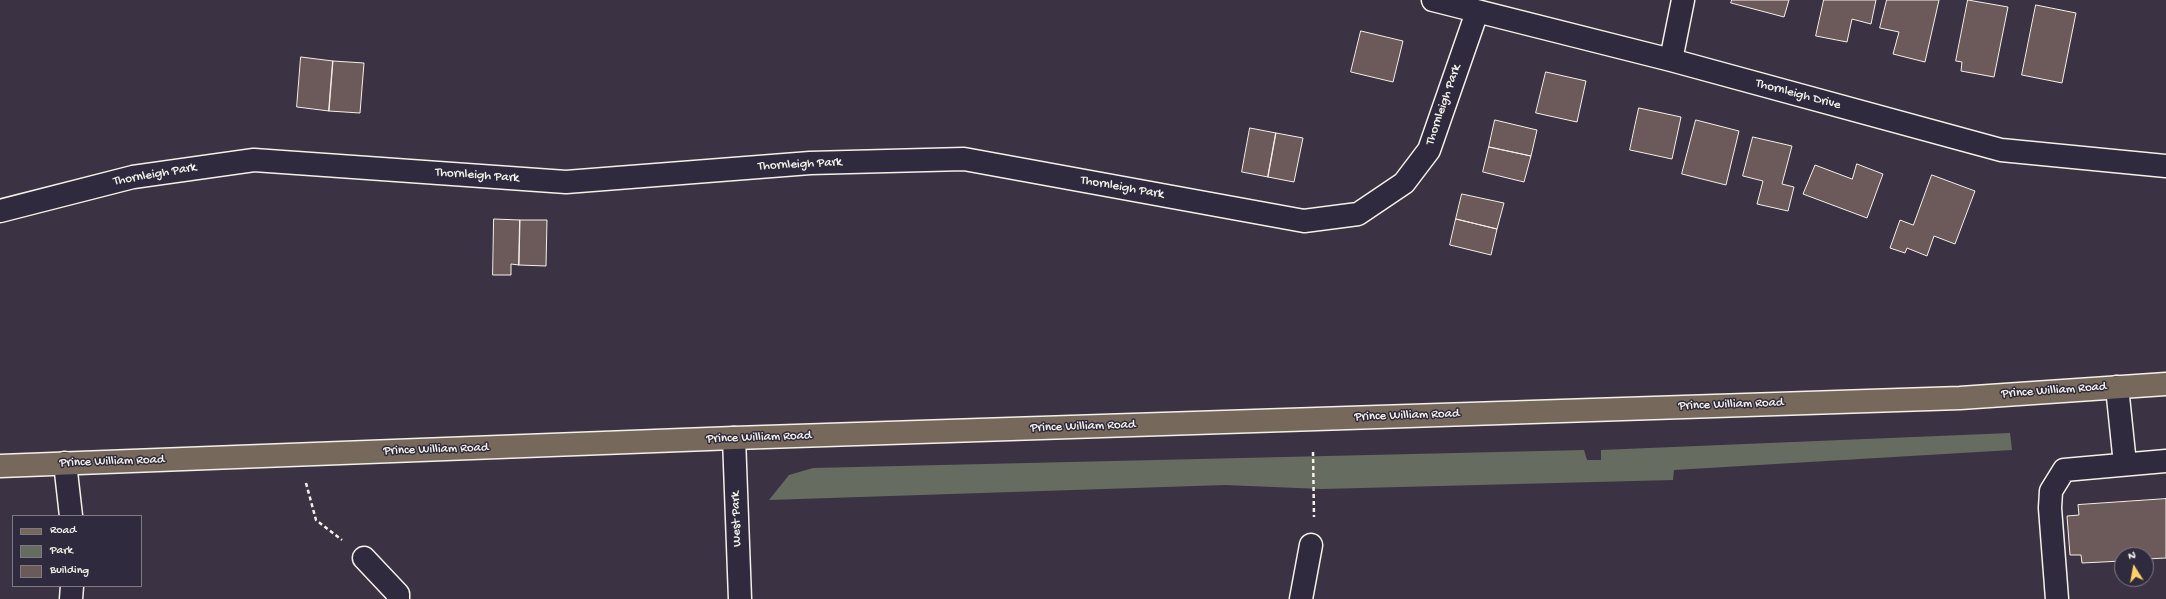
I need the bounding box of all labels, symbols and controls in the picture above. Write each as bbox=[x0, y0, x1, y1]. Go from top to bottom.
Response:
street label: Thornleigh Park bbox=[1423, 63, 1465, 147]
street label: Thornleigh Drive bbox=[1754, 76, 1842, 114]
street label: Thornleigh Park bbox=[758, 155, 842, 175]
street label: Thornleigh Park bbox=[112, 160, 198, 190]
street label: Thornleigh Park bbox=[434, 165, 520, 187]
street label: Thornleigh Park bbox=[1079, 173, 1165, 203]
street label: Prince William Road bbox=[2001, 380, 2107, 402]
street label: Prince William Road bbox=[1678, 395, 1784, 415]
street label: Prince William Road bbox=[1354, 406, 1460, 426]
street label: Prince William Road bbox=[1030, 417, 1136, 437]
street label: Prince William Road bbox=[706, 428, 812, 448]
street label: Prince William Road bbox=[383, 440, 489, 460]
street label: Prince William Road bbox=[59, 452, 165, 472]
street label: West Park bbox=[728, 491, 746, 547]
legend bbox=[12, 515, 142, 587]
text: Road bbox=[50, 524, 76, 538]
text: Park bbox=[50, 544, 73, 558]
north arrow bbox=[2114, 547, 2154, 587]
text: N bbox=[2127, 550, 2137, 563]
text: Building bbox=[50, 564, 89, 578]

